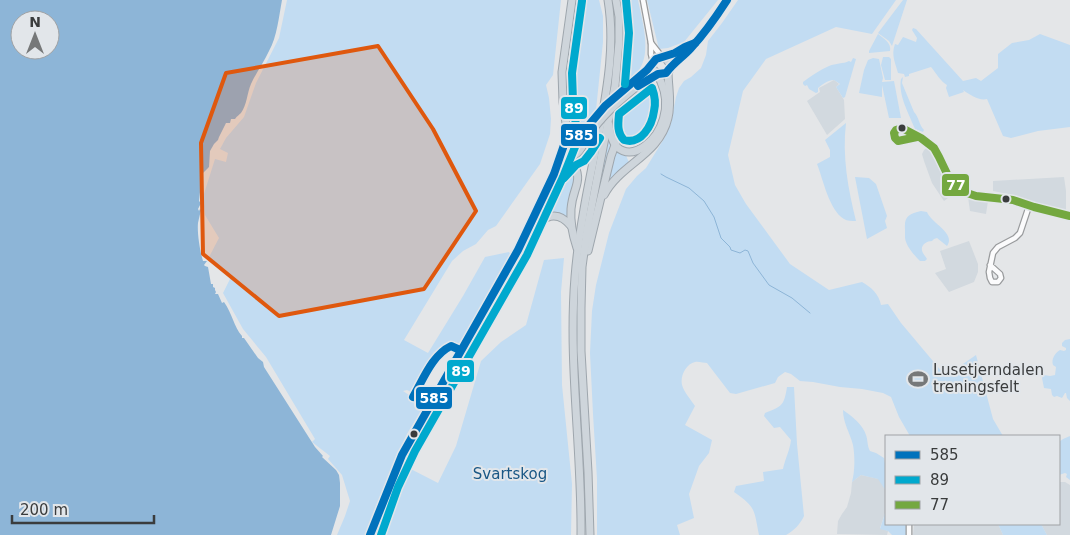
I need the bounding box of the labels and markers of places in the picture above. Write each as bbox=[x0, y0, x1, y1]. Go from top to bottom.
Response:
unlabelled marker bbox=[897, 123, 907, 133]
unlabelled marker bbox=[1001, 194, 1011, 204]
place label: Lusetjerndalen treningsfelt bbox=[933, 361, 1044, 396]
sports icon: Lusetjerndalen treningsfelt bbox=[907, 368, 929, 390]
unlabelled marker bbox=[409, 429, 419, 439]

